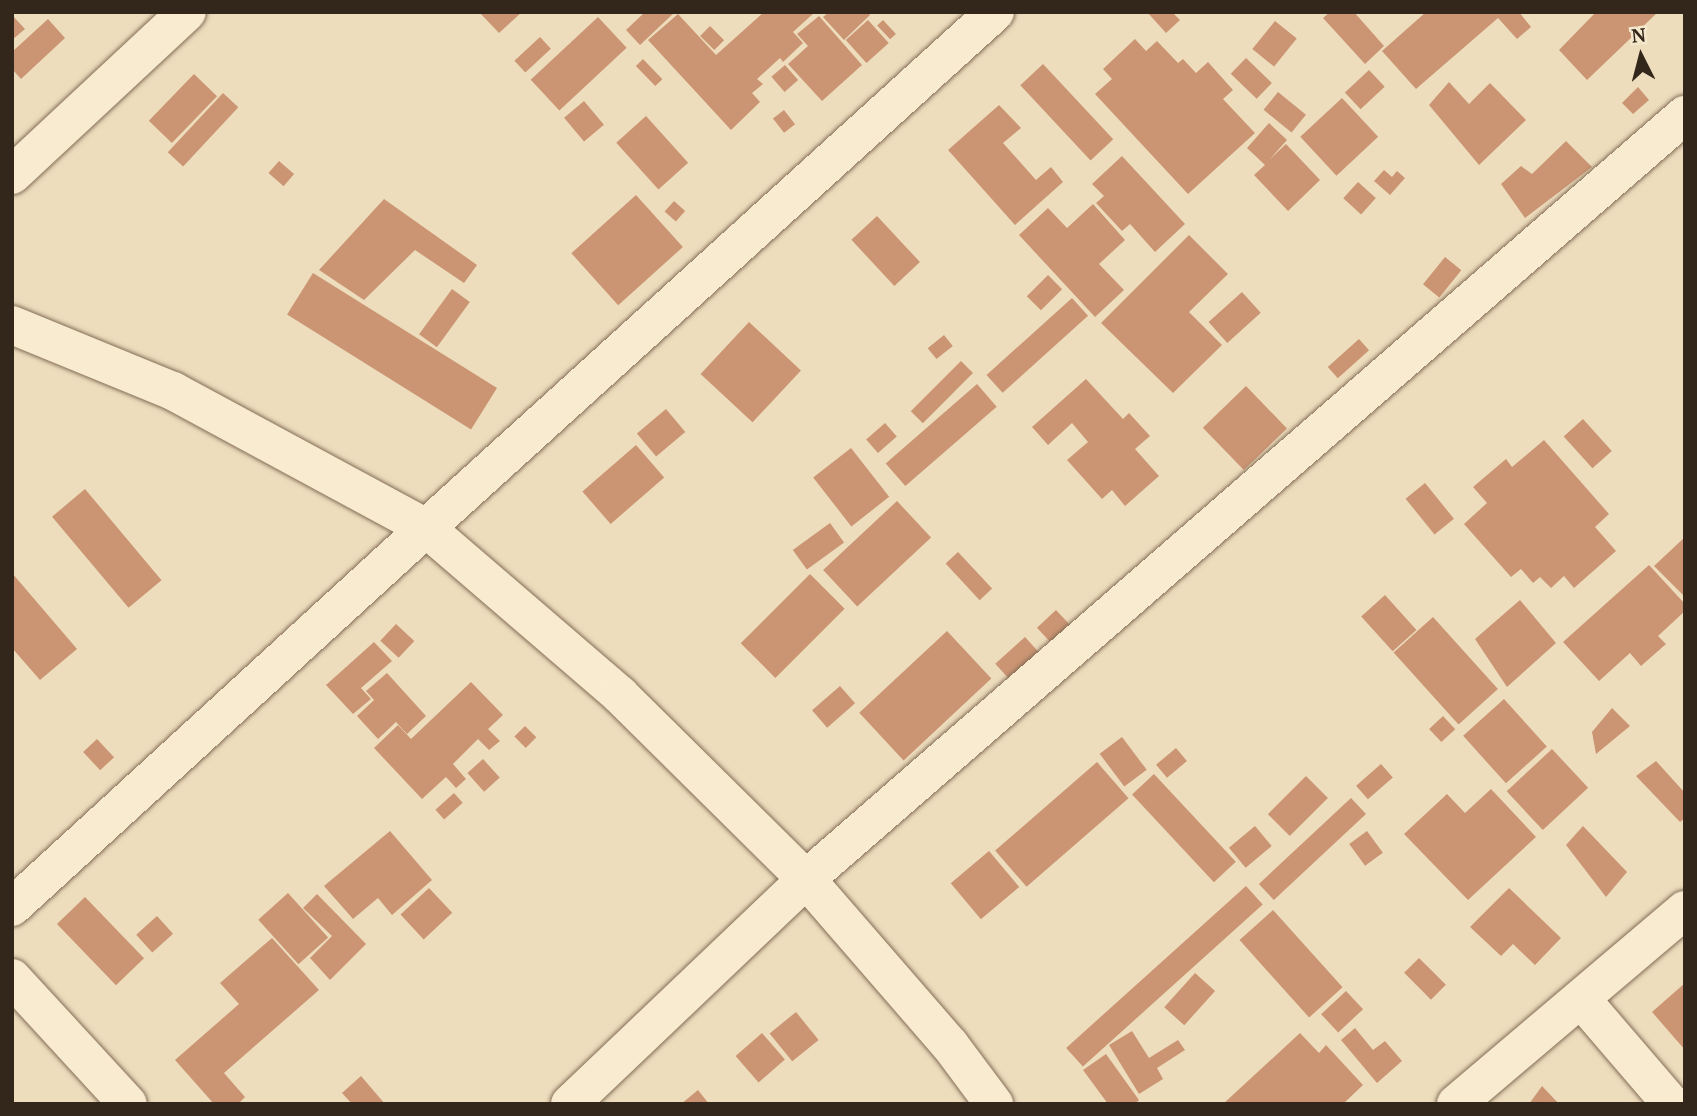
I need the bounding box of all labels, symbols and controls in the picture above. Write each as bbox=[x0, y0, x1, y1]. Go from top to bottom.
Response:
north arrow bbox=[1606, 21, 1676, 91]
text: N bbox=[1630, 21, 1647, 48]

